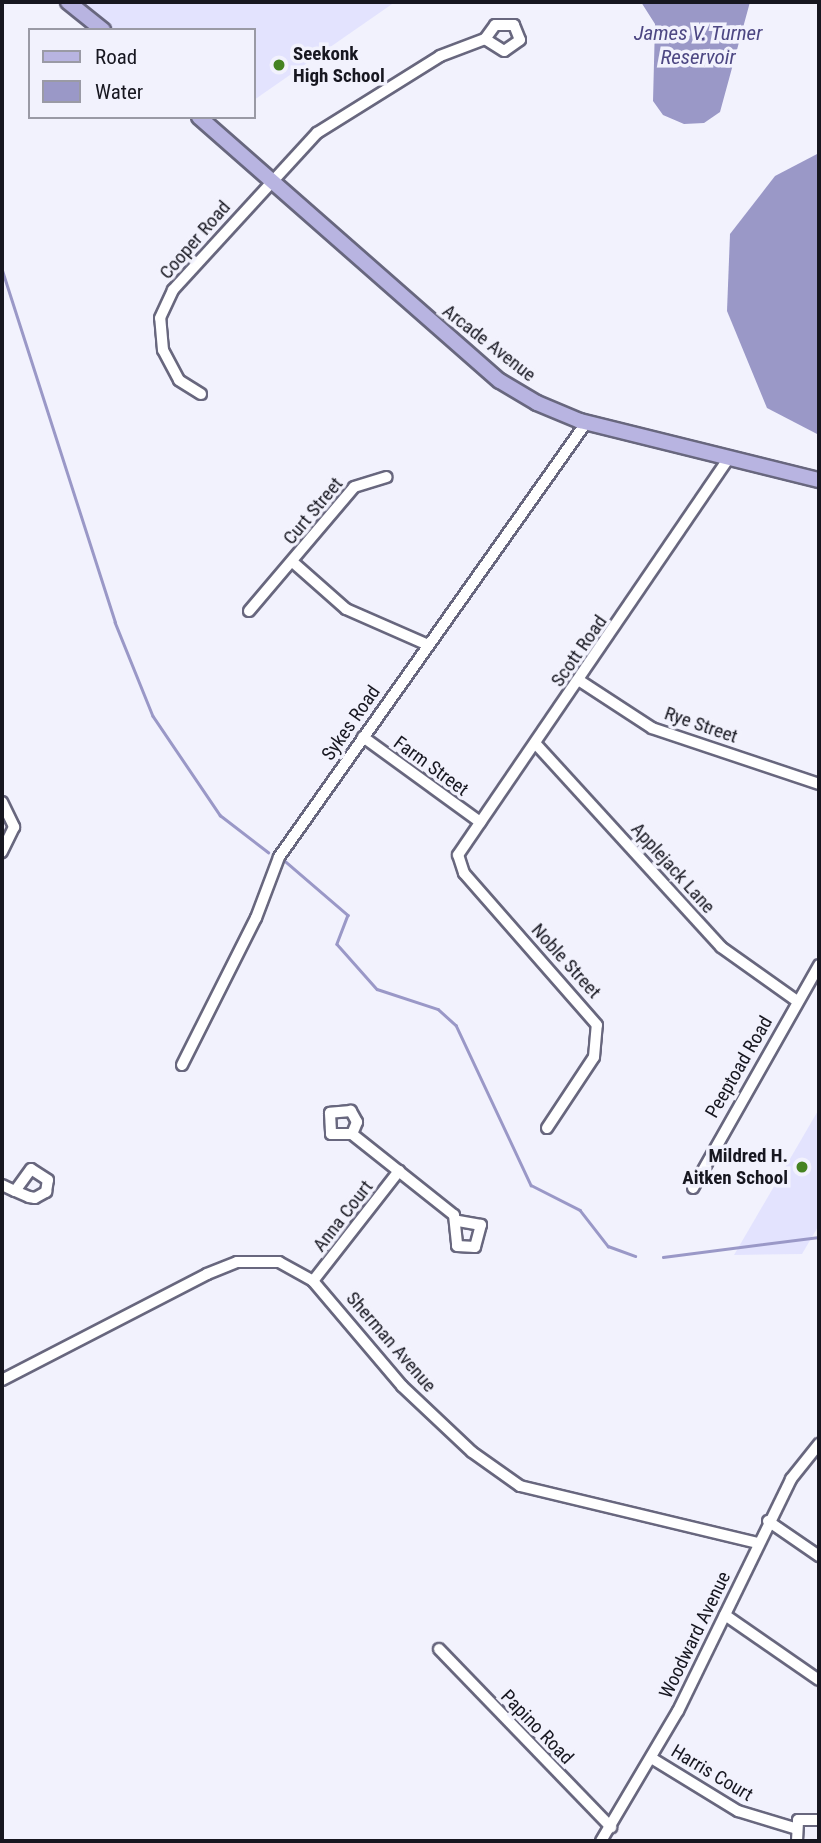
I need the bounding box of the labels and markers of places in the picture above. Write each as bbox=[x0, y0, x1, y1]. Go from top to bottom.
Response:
place label: Seekonk High School bbox=[293, 43, 385, 87]
marker: Seekonk High School bbox=[271, 57, 287, 73]
place label: Mildred H. Aitken School bbox=[682, 1145, 788, 1189]
marker: Mildred H. Aitken School bbox=[794, 1159, 810, 1175]

